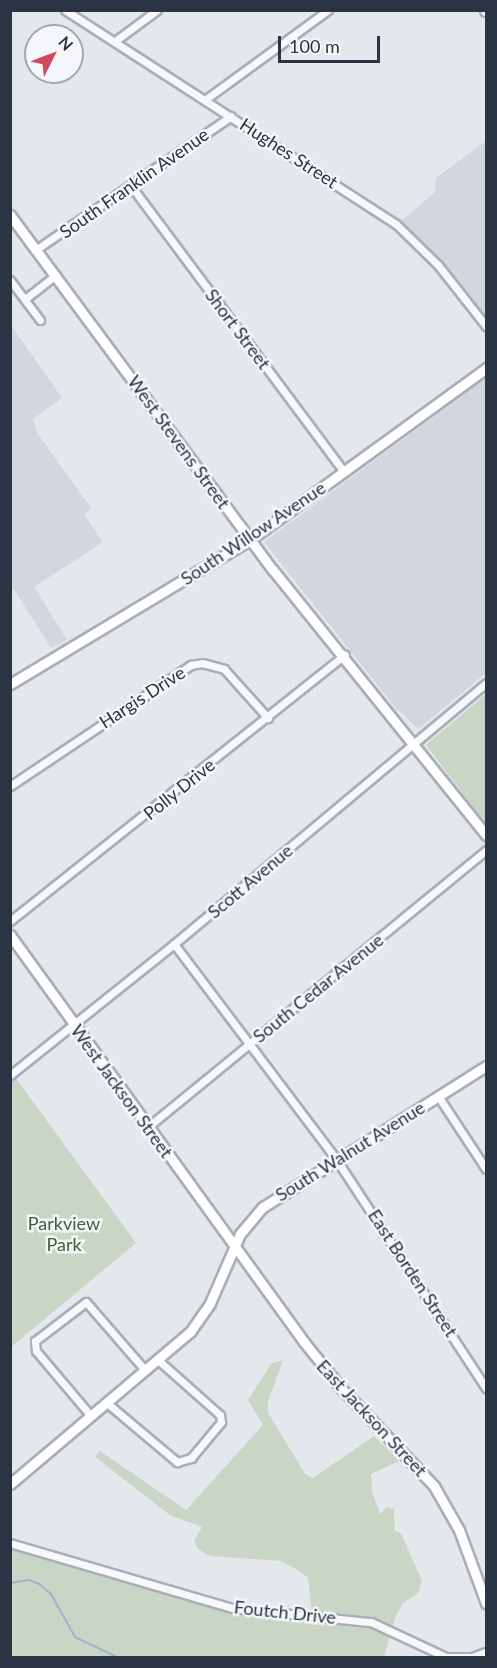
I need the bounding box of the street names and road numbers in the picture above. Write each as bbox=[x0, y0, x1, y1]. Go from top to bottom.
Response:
street label: Hughes Street bbox=[236, 113, 342, 193]
street label: South Franklin Avenue bbox=[55, 123, 213, 243]
street label: Short Street bbox=[201, 285, 275, 373]
street label: West Stevens Street bbox=[123, 371, 235, 513]
street label: South Willow Avenue bbox=[176, 476, 330, 590]
street label: Hargis Drive bbox=[95, 661, 189, 733]
street label: Polly Drive bbox=[139, 754, 219, 824]
street label: Scott Avenue bbox=[203, 839, 297, 923]
street label: South Cedar Avenue bbox=[248, 929, 388, 1047]
street label: West Jackson Street bbox=[66, 1020, 178, 1162]
street label: South Walnut Avenue bbox=[271, 1096, 429, 1206]
street label: East Borden Street bbox=[364, 1205, 462, 1341]
street label: East Jackson Street bbox=[312, 1355, 432, 1481]
street label: Foutch Drive bbox=[233, 1596, 337, 1628]

